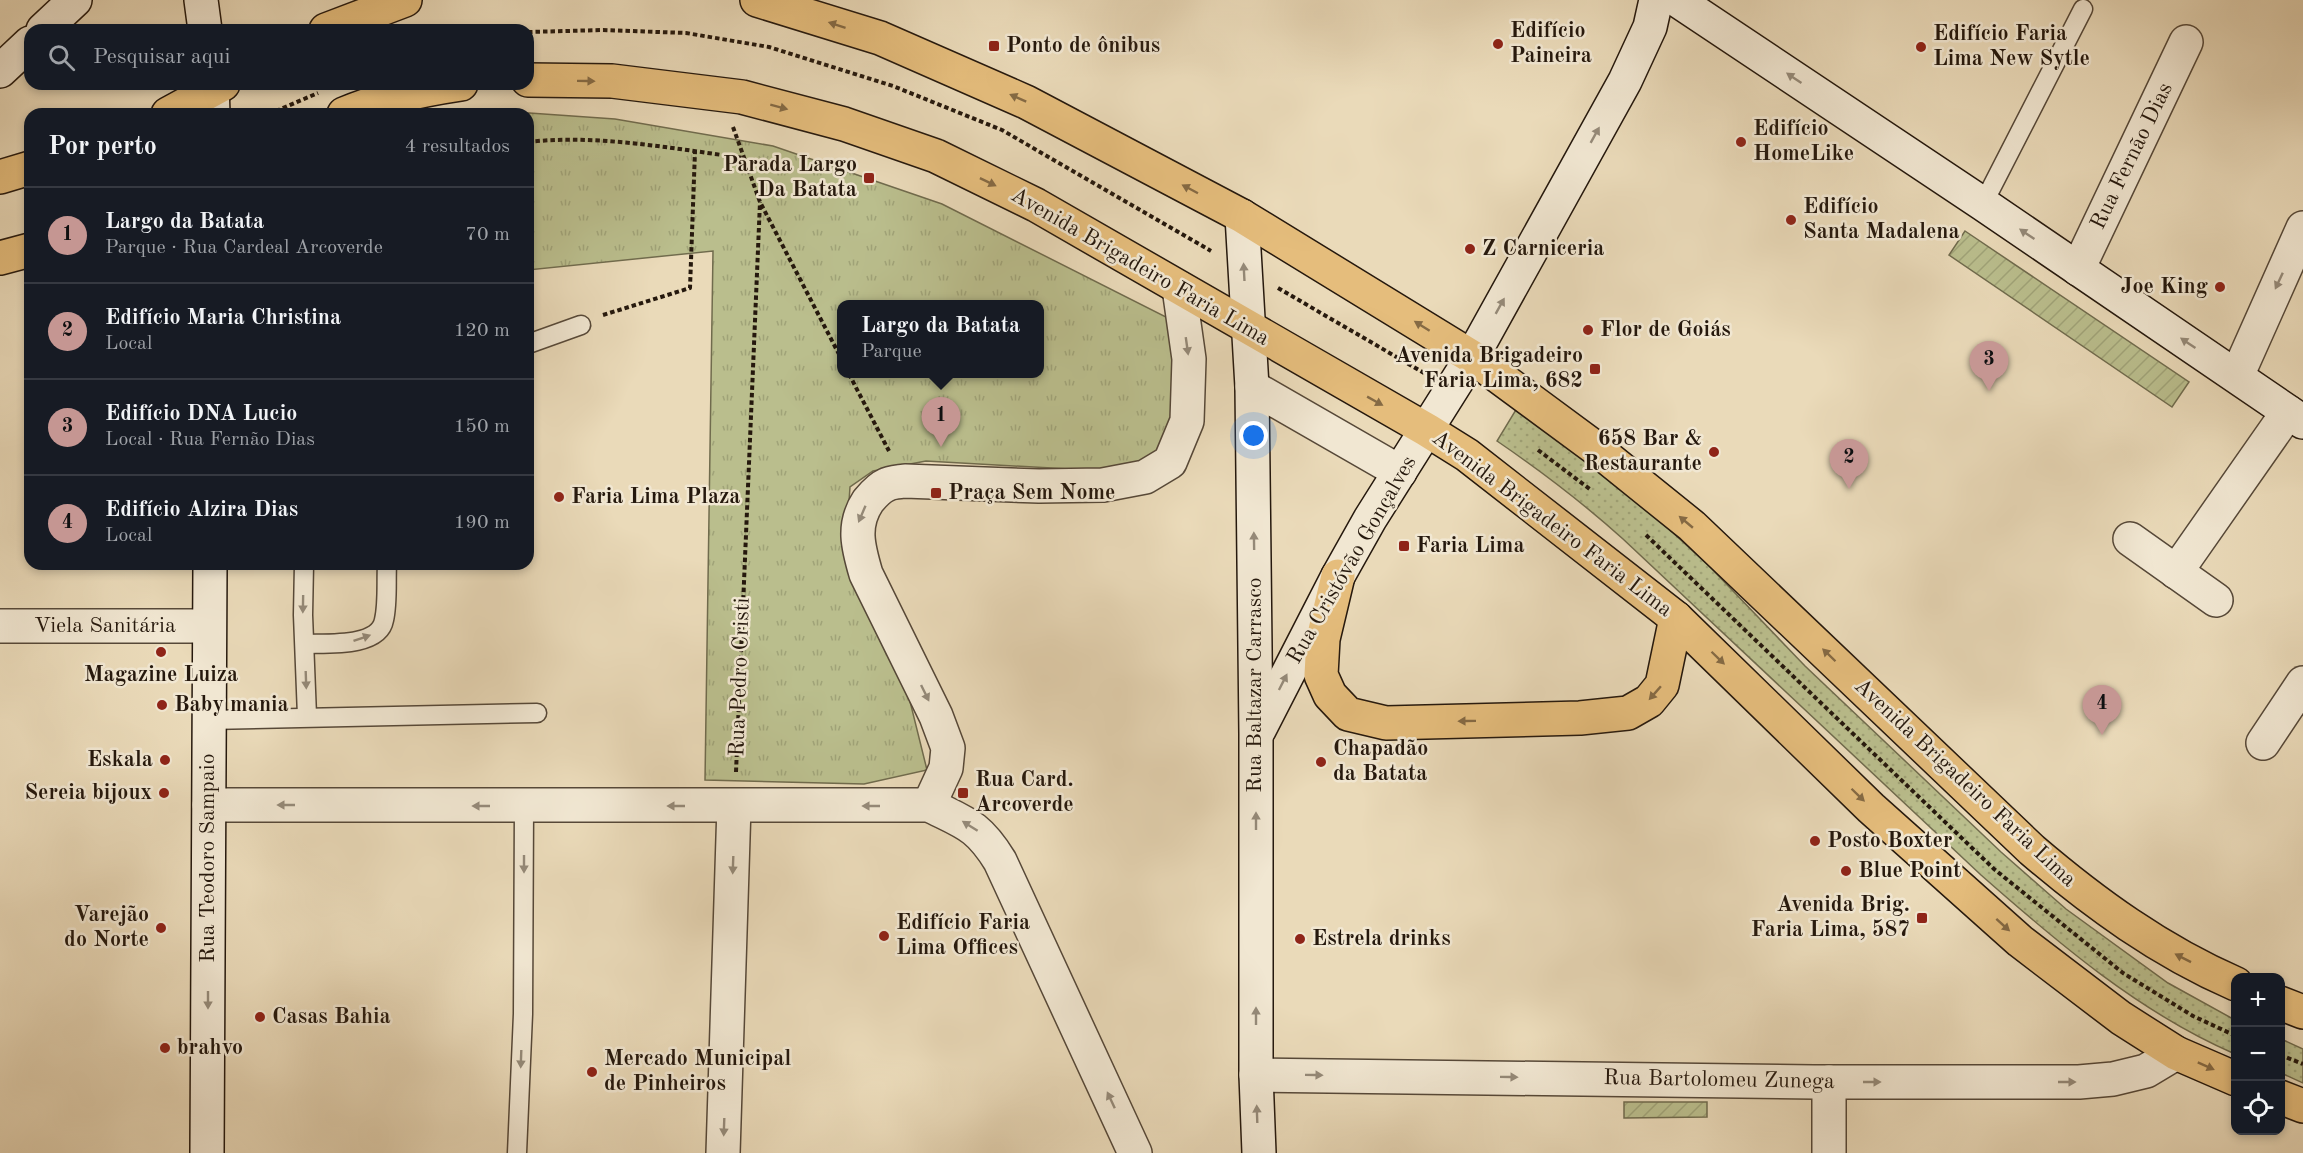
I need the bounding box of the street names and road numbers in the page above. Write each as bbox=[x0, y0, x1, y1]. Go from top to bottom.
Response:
street label: Rua Fernão Dias bbox=[2087, 79, 2177, 233]
street label: Avenida Brigadeiro Faria Lima bbox=[1007, 184, 1273, 350]
street label: Avenida Brigadeiro Faria Lima bbox=[1427, 425, 1677, 623]
street label: Rua Cristóvão Gonçalves bbox=[1283, 452, 1421, 668]
street label: Rua Baltazar Carrasco bbox=[1244, 577, 1266, 793]
street label: Rua Pedro Cristi bbox=[726, 597, 754, 757]
street label: Viela Sanitária bbox=[34, 615, 176, 637]
street label: Avenida Brigadeiro Faria Lima bbox=[1850, 675, 2080, 891]
street label: Rua Teodoro Sampaio bbox=[197, 753, 219, 963]
street label: Rua Bartolomeu Zunega bbox=[1603, 1067, 1835, 1093]

